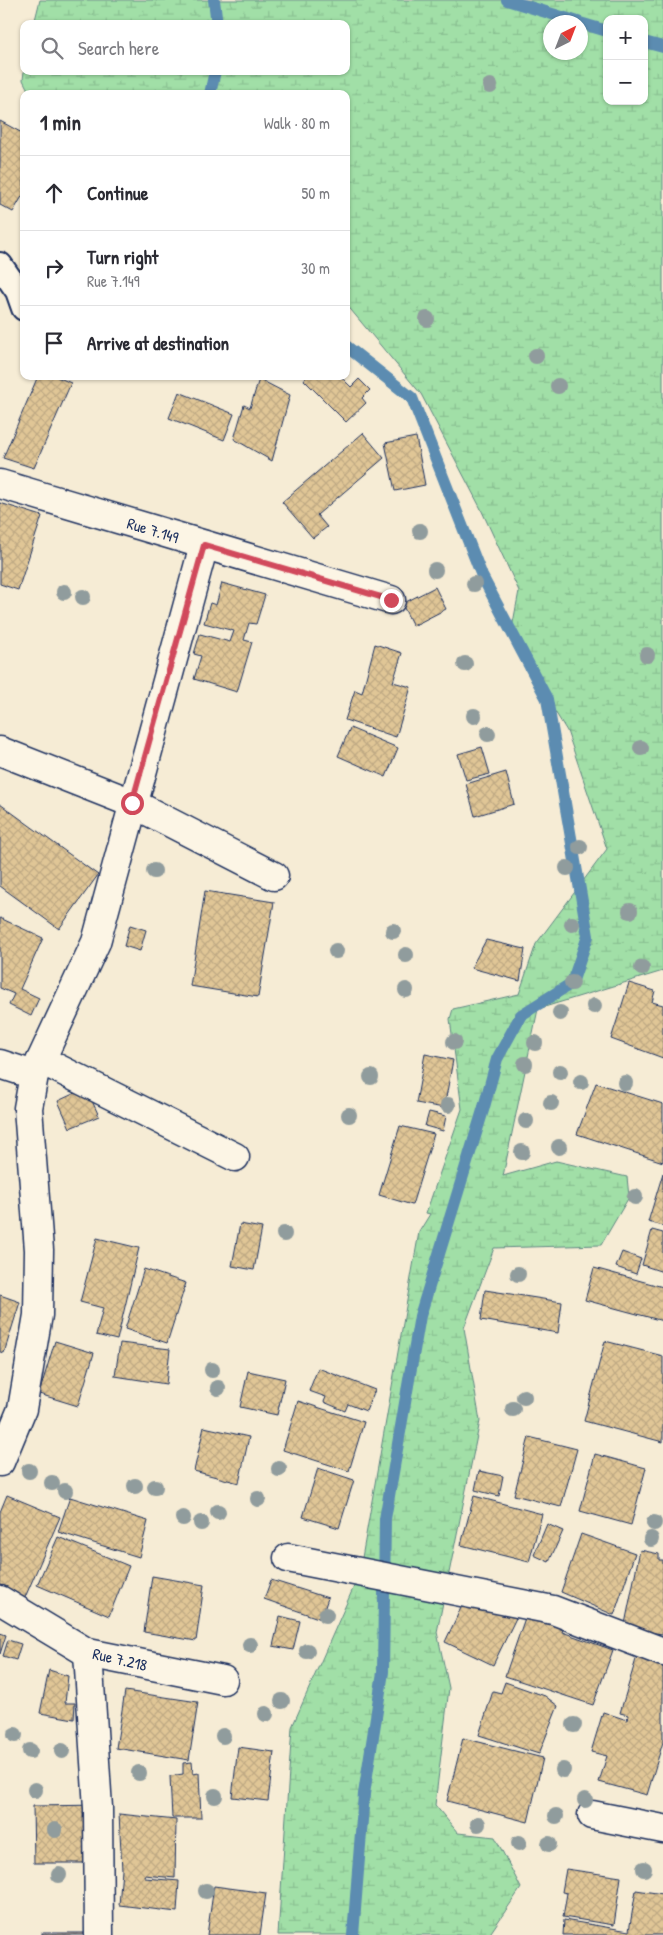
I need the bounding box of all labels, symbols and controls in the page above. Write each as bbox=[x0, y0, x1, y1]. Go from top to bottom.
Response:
north arrow bbox=[543, 15, 588, 60]
map controls bbox=[603, 15, 648, 105]
button: + bbox=[603, 15, 648, 60]
search box bbox=[20, 20, 350, 75]
icon: search bbox=[38, 34, 66, 62]
text: Search here bbox=[78, 35, 159, 61]
button: − bbox=[603, 60, 648, 105]
text: 1 min bbox=[40, 108, 81, 137]
text: Walk · 80 m bbox=[264, 112, 330, 134]
icon: ahead bbox=[40, 179, 68, 207]
text: Continue bbox=[87, 180, 148, 206]
text: 50 m bbox=[302, 182, 330, 204]
text: Turn right bbox=[87, 244, 158, 270]
icon: right bbox=[40, 254, 68, 282]
text: 30 m bbox=[301, 257, 330, 279]
text: Rue 7.149 bbox=[87, 270, 140, 292]
icon: arrive bbox=[40, 329, 68, 357]
text: Arrive at destination bbox=[87, 330, 229, 356]
street label: Rue 7.149 bbox=[125, 512, 182, 548]
route end bbox=[380, 589, 403, 612]
route start bbox=[121, 792, 144, 815]
street label: Rue 7.218 bbox=[91, 1642, 149, 1676]

